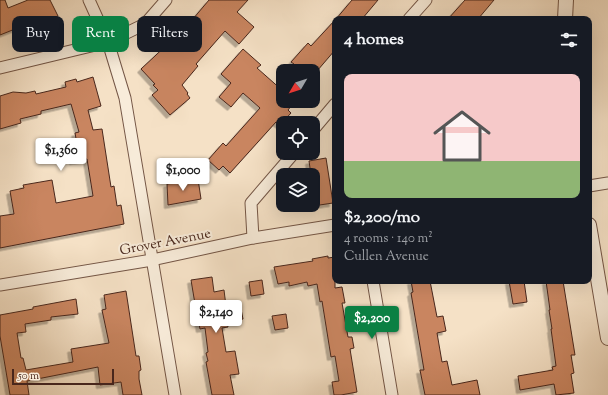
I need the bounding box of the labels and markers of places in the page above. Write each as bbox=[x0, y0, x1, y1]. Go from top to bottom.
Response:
pin: $1,360 bbox=[28, 138, 94, 172]
pin: $1,000 bbox=[150, 158, 216, 192]
pin: $2,140 bbox=[183, 300, 249, 334]
pin: $2,200 bbox=[339, 306, 405, 340]

